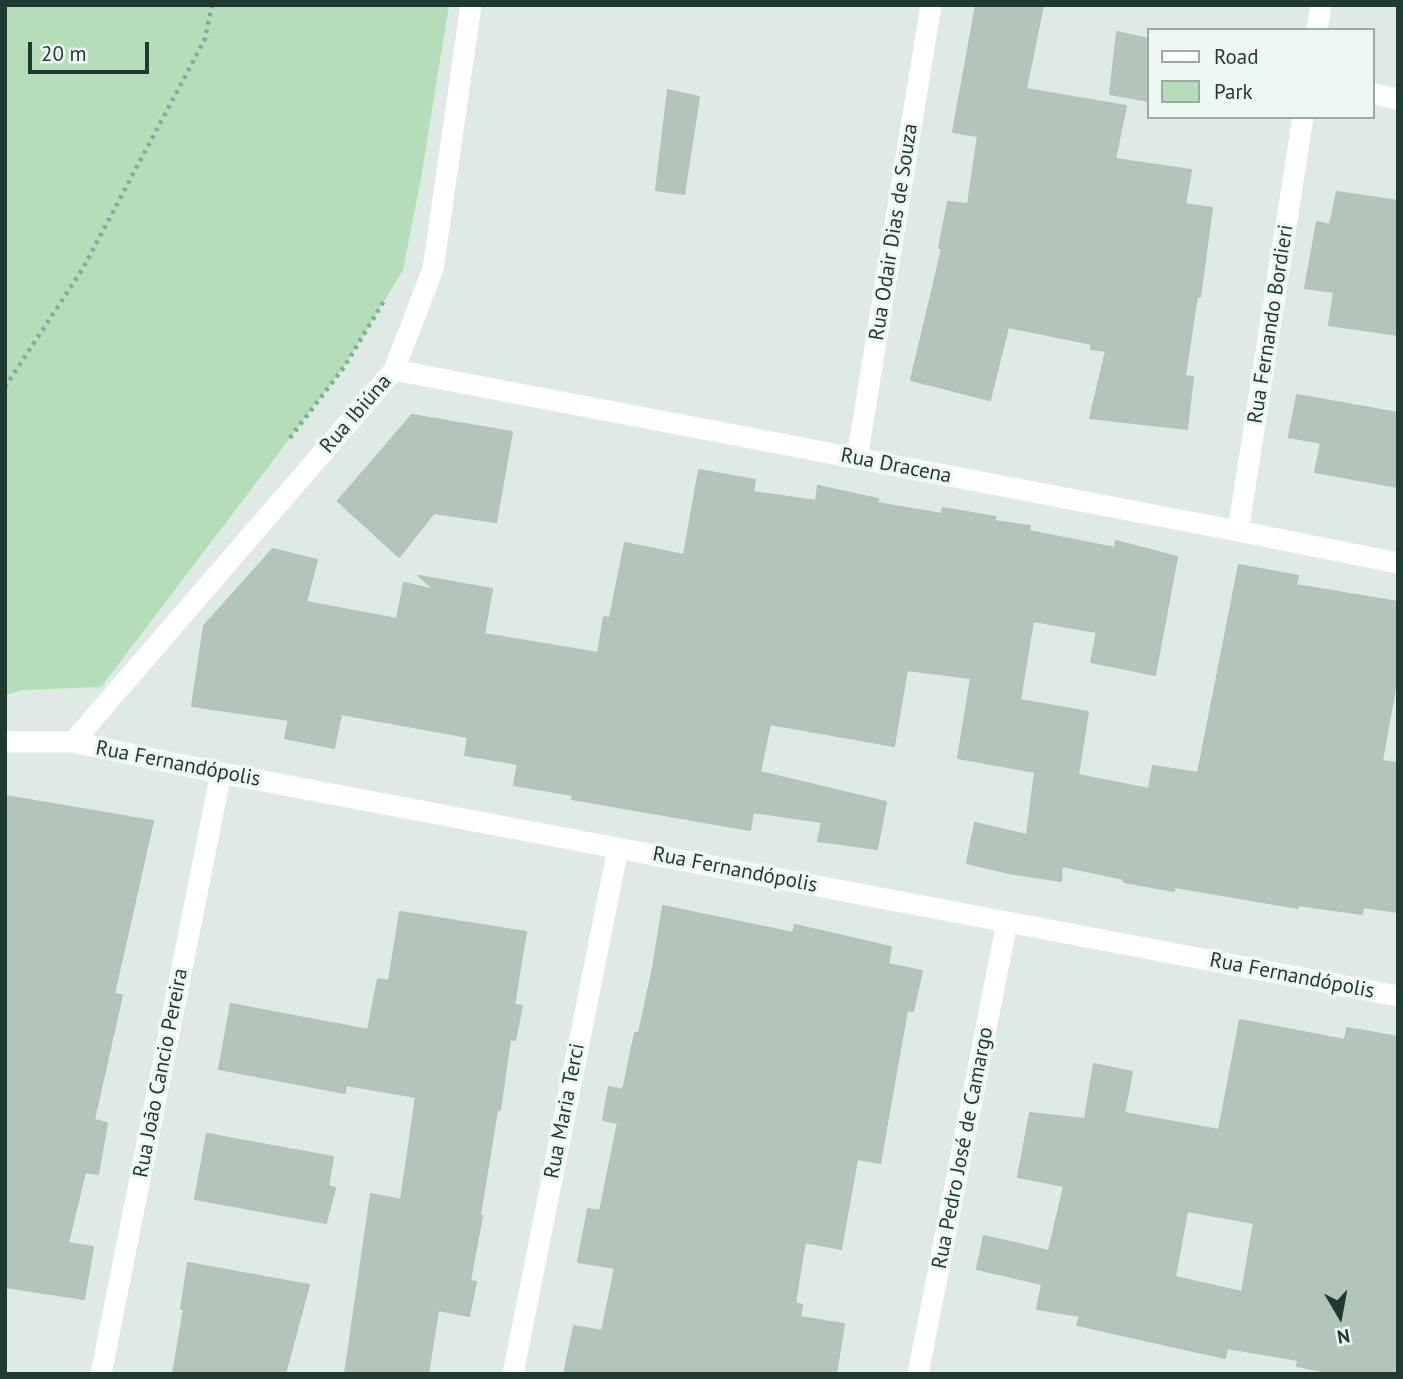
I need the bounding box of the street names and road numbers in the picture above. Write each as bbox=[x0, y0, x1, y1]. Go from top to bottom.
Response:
street label: Rua Odair Dias de Souza bbox=[864, 122, 924, 342]
street label: Rua Fernando Bordieri bbox=[1243, 223, 1299, 425]
street label: Rua Ibiúna bbox=[315, 370, 397, 458]
street label: Rua Dracena bbox=[838, 443, 954, 489]
street label: Rua Fernandópolis bbox=[93, 736, 263, 792]
street label: Rua Fernandópolis bbox=[650, 842, 820, 898]
street label: Rua Fernandópolis bbox=[1207, 948, 1377, 1004]
street label: Rua João Cancio Pereira bbox=[128, 966, 194, 1180]
street label: Rua Pedro José de Camargo bbox=[927, 1025, 999, 1271]
street label: Rua Maria Terci bbox=[540, 1041, 590, 1181]

